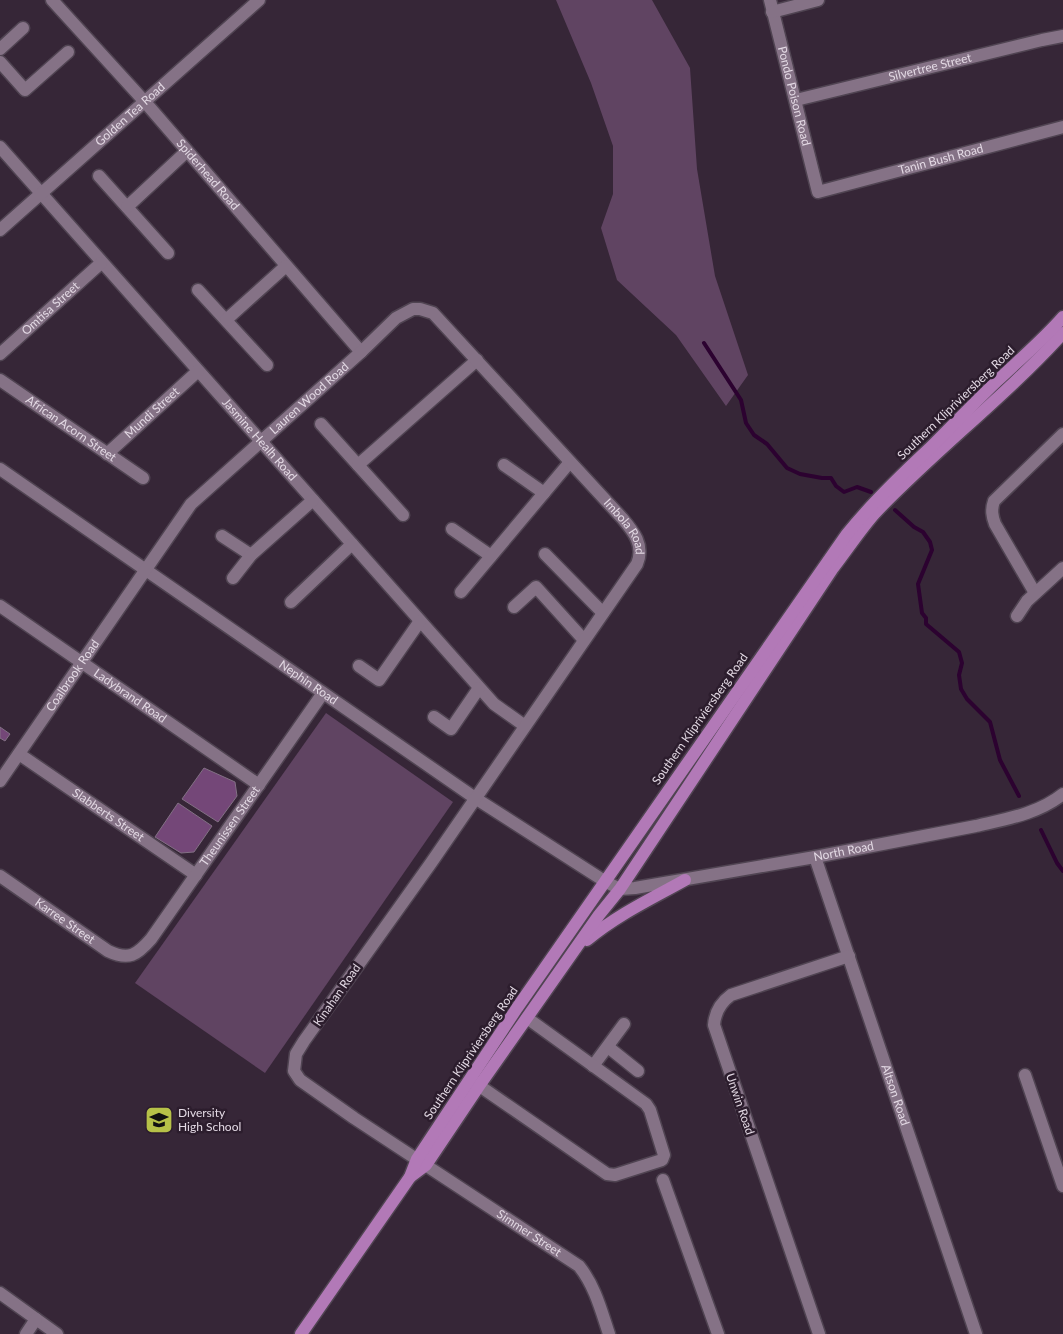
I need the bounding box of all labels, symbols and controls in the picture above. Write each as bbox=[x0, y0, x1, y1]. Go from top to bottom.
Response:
street label: Pondo Poison Road bbox=[775, 45, 814, 147]
street label: Silvertree Street bbox=[887, 49, 974, 84]
street label: Golden Tea Road bbox=[92, 79, 168, 149]
street label: Spiderhead Road bbox=[173, 136, 243, 213]
street label: Tanin Bush Road bbox=[897, 141, 985, 177]
street label: Omtisa Street bbox=[18, 278, 83, 338]
street label: Southern Klipriviersberg Road bbox=[894, 343, 1017, 463]
street label: Lauren Wood Road bbox=[266, 359, 351, 437]
street label: Mundi Street bbox=[121, 383, 183, 441]
street label: African Acorn Street bbox=[23, 392, 120, 465]
street label: Jasmine Healh Road bbox=[219, 395, 300, 484]
street label: Imbola Road bbox=[601, 495, 648, 555]
street label: Coalbrook Road bbox=[42, 637, 102, 714]
street label: Southern Klipriviersberg Road bbox=[648, 650, 751, 787]
street label: Nephin Road bbox=[276, 657, 341, 708]
street label: Ladybrand Road bbox=[91, 665, 170, 726]
street label: Theunissen Street bbox=[196, 782, 263, 869]
street label: Slabberts Street bbox=[70, 785, 148, 845]
street label: North Road bbox=[812, 838, 875, 864]
street label: Karree Street bbox=[32, 895, 99, 947]
street label: Kinahan Road bbox=[310, 961, 364, 1029]
street label: Southern Klipriviersberg Road bbox=[420, 983, 521, 1122]
street label: Altson Road bbox=[878, 1062, 913, 1127]
street label: Unwin Road bbox=[723, 1071, 758, 1137]
school or university icon: Diversity High School bbox=[144, 1105, 174, 1135]
place label: Diversity High School bbox=[178, 1105, 241, 1134]
street label: Simmer Street bbox=[494, 1206, 565, 1260]

